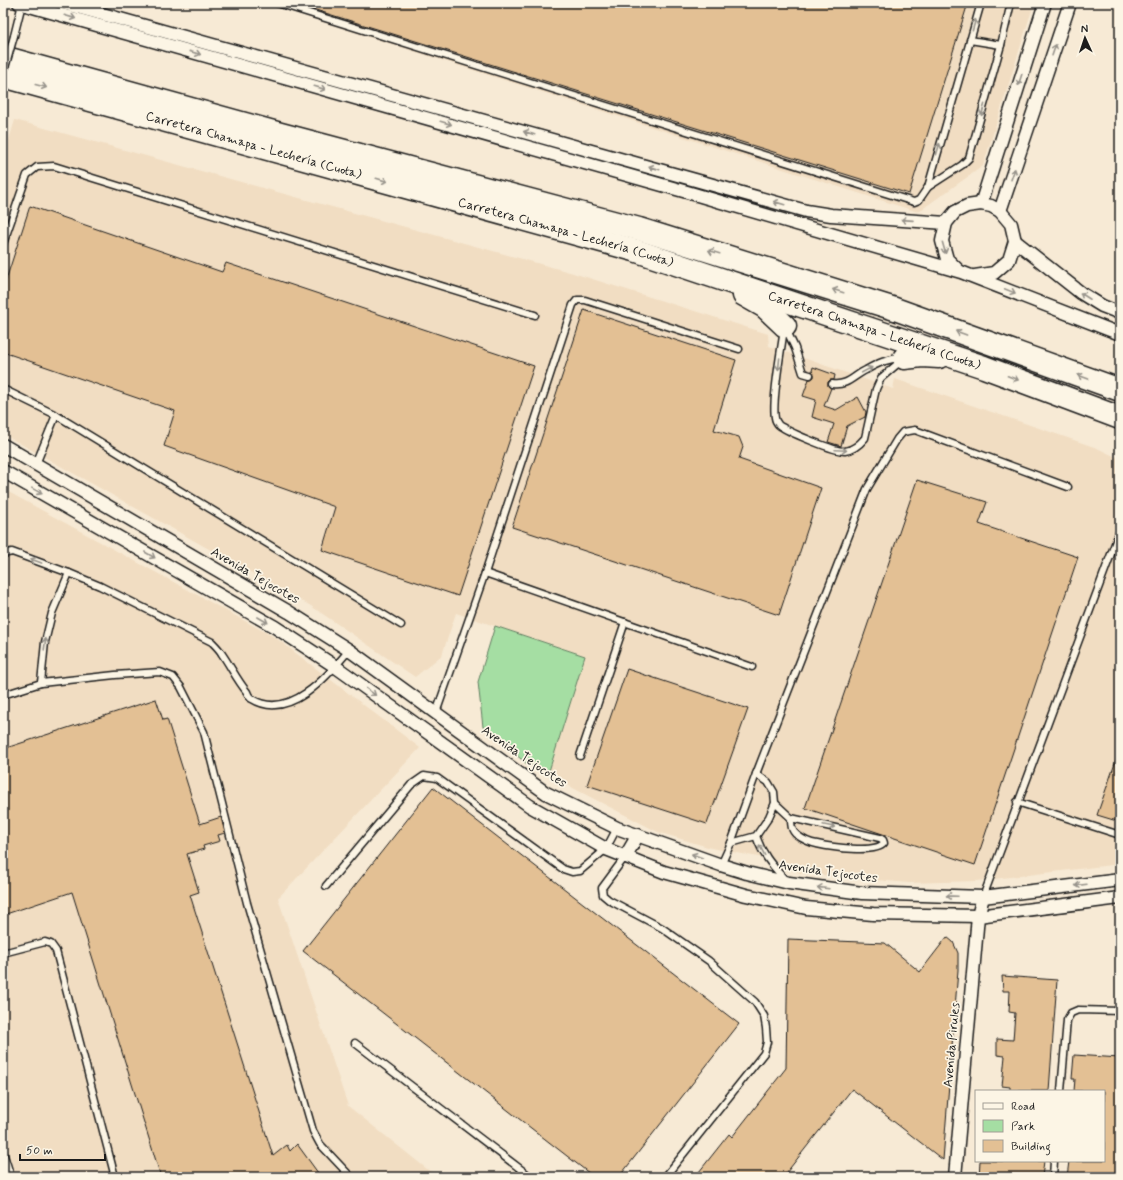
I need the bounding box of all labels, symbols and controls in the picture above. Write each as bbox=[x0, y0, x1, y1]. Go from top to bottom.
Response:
one-way arrow bbox=[64, 14, 77, 22]
one-way arrow bbox=[971, 18, 978, 31]
north arrow bbox=[1065, 18, 1105, 58]
text: N bbox=[1081, 22, 1089, 36]
one-way arrow bbox=[1051, 44, 1058, 57]
one-way arrow bbox=[189, 50, 202, 57]
one-way arrow bbox=[1016, 73, 1023, 86]
one-way arrow bbox=[34, 83, 47, 90]
one-way arrow bbox=[314, 85, 327, 92]
one-way arrow bbox=[979, 103, 986, 116]
street label: Carretera Chamapa - Lechería (Cuota) bbox=[144, 107, 364, 183]
one-way arrow bbox=[439, 120, 452, 128]
one-way arrow bbox=[522, 129, 535, 136]
one-way arrow bbox=[935, 143, 942, 156]
one-way arrow bbox=[648, 164, 661, 171]
one-way arrow bbox=[1009, 168, 1017, 180]
one-way arrow bbox=[375, 177, 388, 184]
street label: Carretera Chamapa - Lechería (Cuota) bbox=[456, 193, 676, 271]
one-way arrow bbox=[773, 199, 786, 206]
one-way arrow bbox=[901, 217, 914, 224]
one-way arrow bbox=[941, 241, 948, 254]
one-way arrow bbox=[708, 248, 721, 255]
street label: Carretera Chamapa - Lechería (Cuota) bbox=[766, 287, 983, 374]
one-way arrow bbox=[832, 287, 845, 294]
one-way arrow bbox=[1004, 287, 1016, 295]
one-way arrow bbox=[1080, 291, 1091, 300]
one-way arrow bbox=[955, 328, 967, 336]
one-way arrow bbox=[775, 357, 783, 370]
one-way arrow bbox=[861, 365, 873, 373]
one-way arrow bbox=[1078, 372, 1090, 380]
one-way arrow bbox=[1007, 374, 1019, 382]
one-way arrow bbox=[834, 446, 847, 453]
one-way arrow bbox=[31, 487, 43, 495]
street label: Avenida Tejocotes bbox=[208, 544, 303, 608]
one-way arrow bbox=[144, 552, 156, 560]
one-way arrow bbox=[31, 556, 43, 564]
one-way arrow bbox=[257, 616, 269, 624]
one-way arrow bbox=[41, 638, 49, 651]
one-way arrow bbox=[365, 688, 376, 696]
street label: Avenida Tejocotes bbox=[478, 722, 570, 792]
one-way arrow bbox=[823, 823, 836, 831]
one-way arrow bbox=[758, 844, 765, 856]
one-way arrow bbox=[690, 852, 703, 859]
street label: Avenida Tejocotes bbox=[777, 857, 879, 887]
one-way arrow bbox=[1075, 881, 1088, 889]
one-way arrow bbox=[816, 884, 829, 891]
one-way arrow bbox=[946, 892, 959, 900]
street label: Avenida Pirules bbox=[940, 1002, 964, 1088]
legend bbox=[975, 1090, 1105, 1162]
text: Road bbox=[1011, 1099, 1035, 1115]
text: Park bbox=[1011, 1119, 1035, 1135]
scale bar bbox=[20, 1136, 105, 1162]
text: Building bbox=[1011, 1139, 1051, 1156]
text: 50 m bbox=[26, 1143, 53, 1159]

